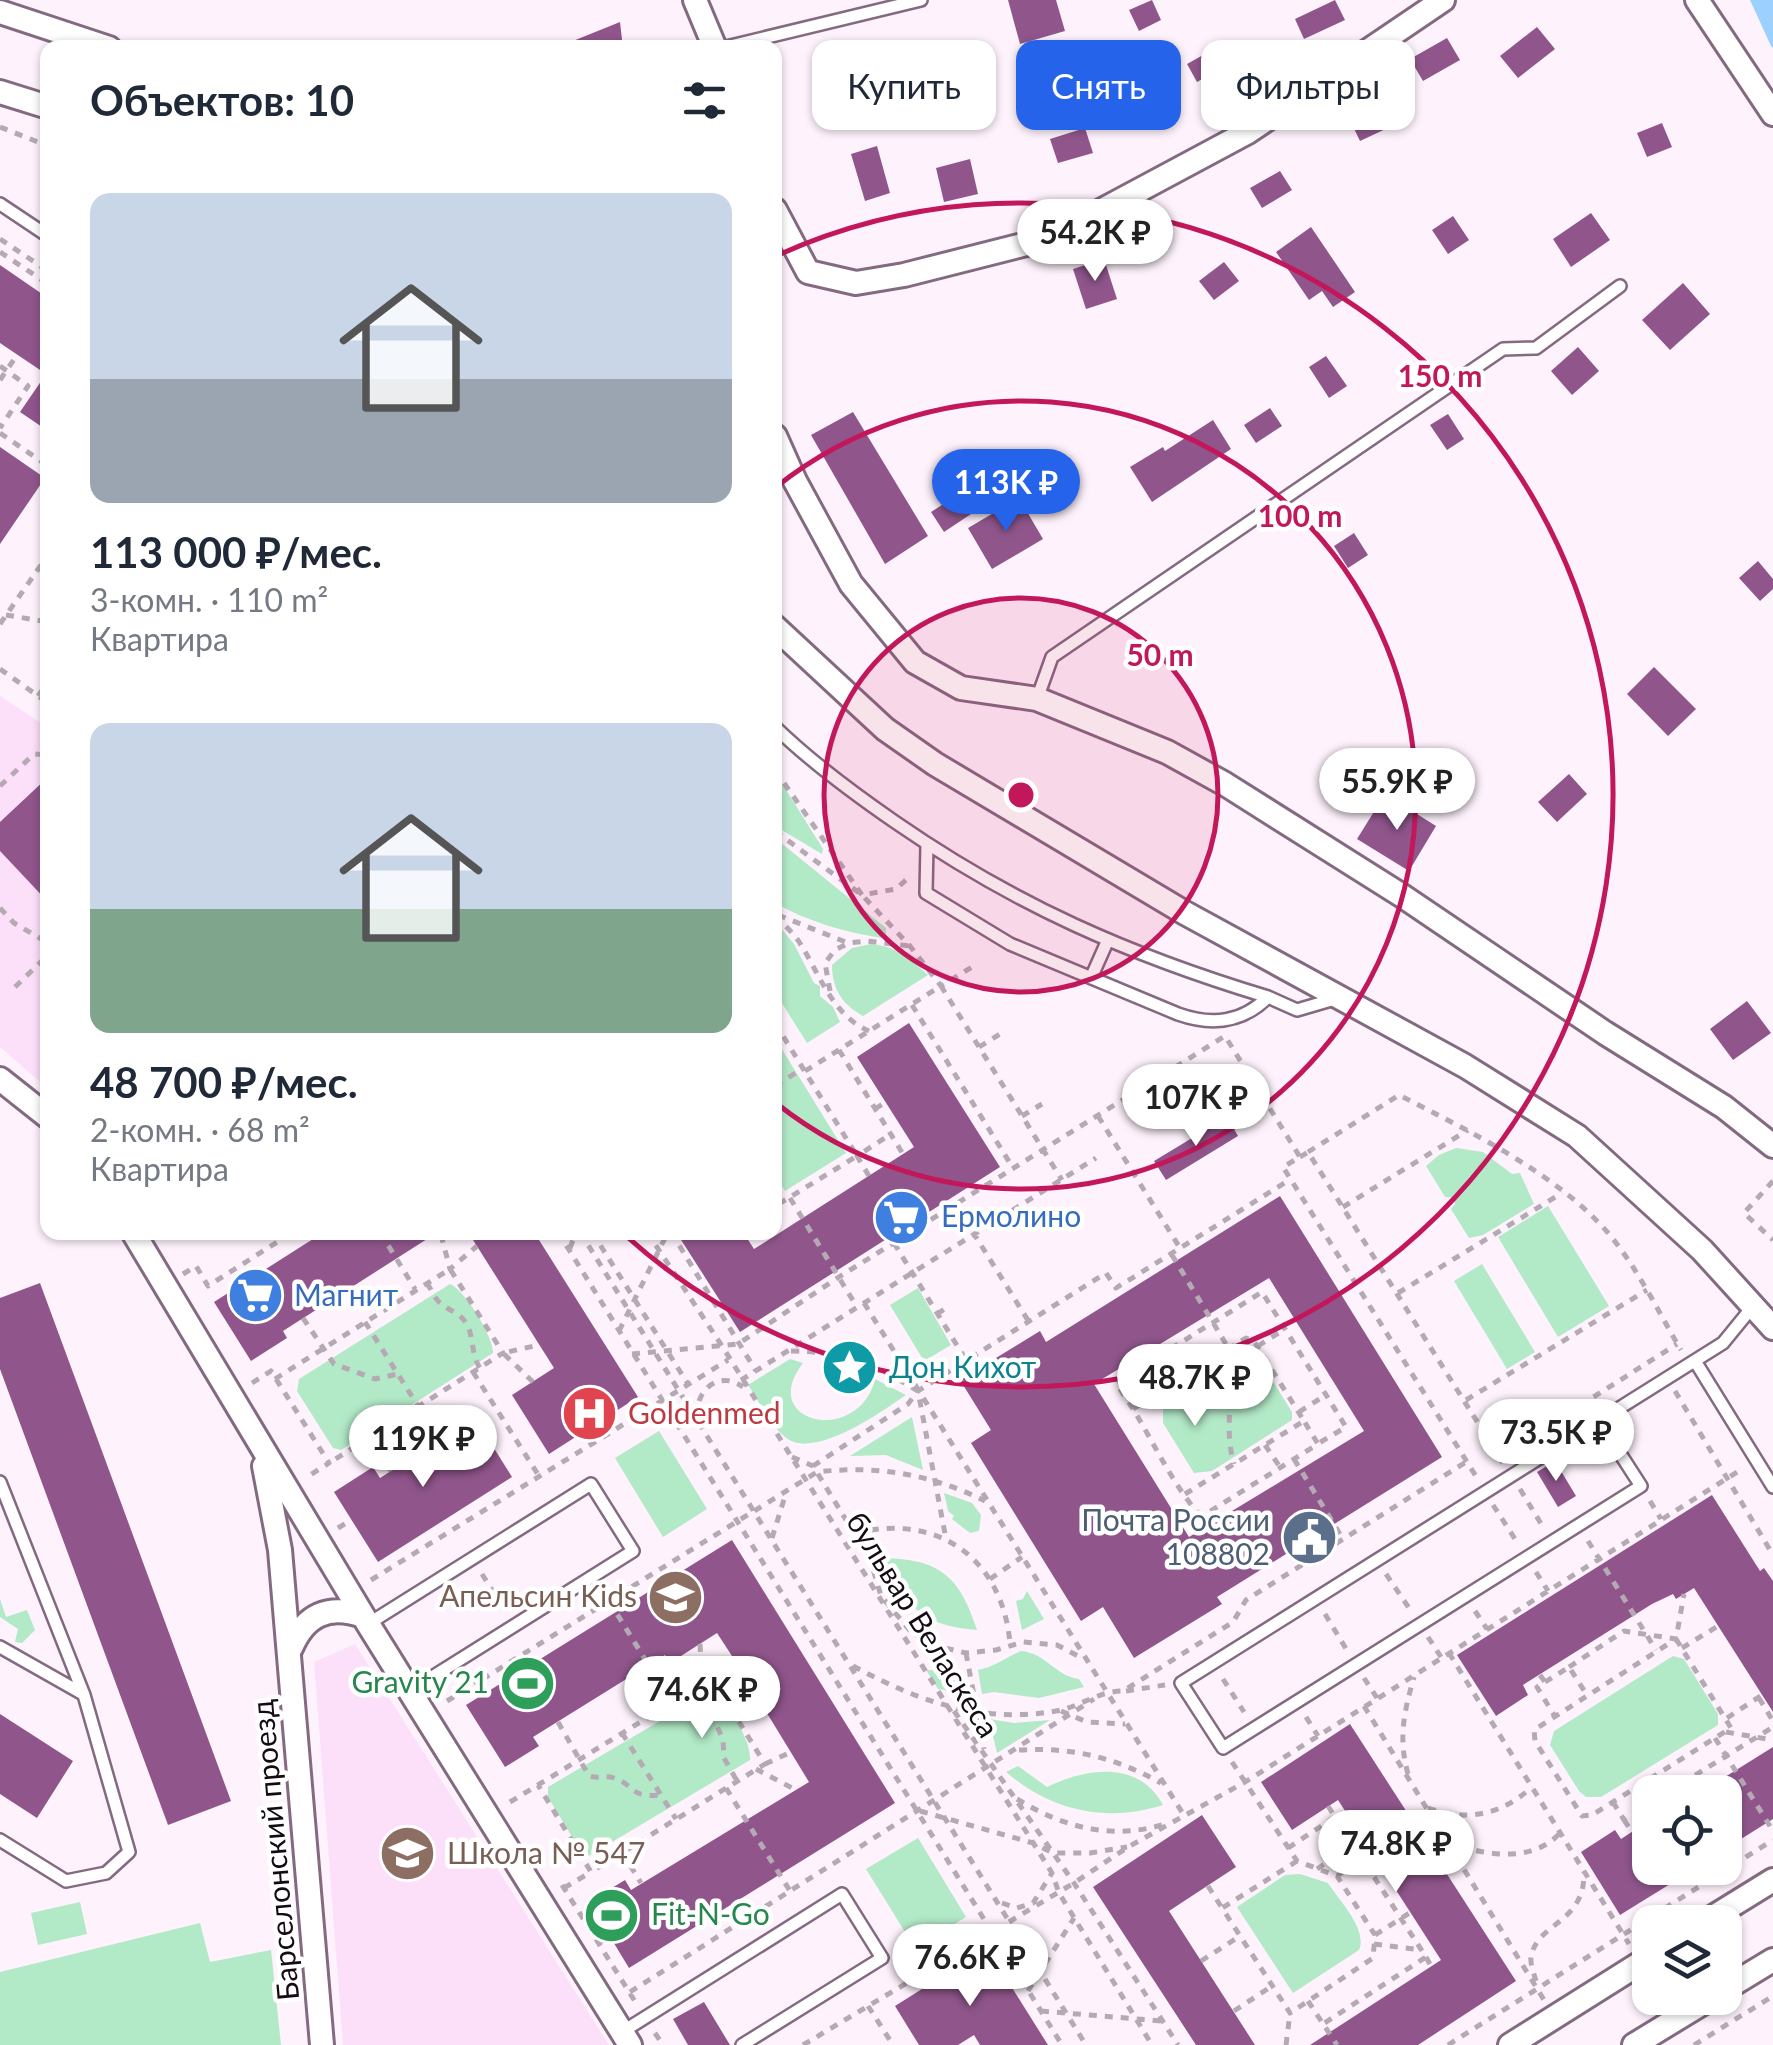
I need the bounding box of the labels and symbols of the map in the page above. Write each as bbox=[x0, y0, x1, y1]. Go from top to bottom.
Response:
pin: 54.2K ₽ bbox=[1003, 199, 1187, 284]
text: 150 m bbox=[1398, 357, 1482, 393]
pin: 113K ₽ bbox=[925, 449, 1087, 534]
text: 100 m bbox=[1258, 497, 1342, 533]
text: 50 m bbox=[1126, 636, 1194, 672]
pin: 55.9K ₽ bbox=[1305, 748, 1489, 833]
centre of rings bbox=[1003, 777, 1039, 813]
pin: 107K ₽ bbox=[1115, 1064, 1277, 1149]
supermarket icon: Ермолино bbox=[872, 1187, 932, 1247]
place label: Ермолино bbox=[941, 1197, 1081, 1233]
supermarket icon: Магнит bbox=[225, 1266, 285, 1326]
place label: Магнит bbox=[294, 1276, 398, 1312]
place icon: Дон Кихот bbox=[820, 1338, 880, 1398]
pin: 48.7K ₽ bbox=[1103, 1344, 1287, 1429]
place label: Дон Кихот bbox=[889, 1348, 1036, 1384]
hospital icon: Goldenmed bbox=[559, 1384, 619, 1444]
place label: Goldenmed bbox=[628, 1394, 781, 1430]
pin: 73.5K ₽ bbox=[1464, 1399, 1648, 1484]
pin: 119K ₽ bbox=[342, 1405, 504, 1490]
place label: Почта России 108802 bbox=[1081, 1501, 1270, 1571]
street label: бульвар Веласкеса bbox=[840, 1505, 1008, 1743]
public building icon: Почта России 108802 bbox=[1279, 1508, 1339, 1568]
school or university icon: Апельсин Kids bbox=[646, 1567, 706, 1627]
place label: Апельсин Kids bbox=[439, 1577, 637, 1613]
sports icon: Gravity 21 bbox=[498, 1653, 558, 1713]
pin: 74.6K ₽ bbox=[610, 1656, 794, 1741]
place label: Gravity 21 bbox=[351, 1663, 489, 1699]
street label: Барселонский проезд bbox=[243, 1698, 305, 2002]
pin: 74.8K ₽ bbox=[1304, 1810, 1488, 1895]
school or university icon: Школа № 547 bbox=[378, 1824, 438, 1884]
place label: Школа № 547 bbox=[447, 1834, 645, 1870]
sports icon: Fit-N-Go bbox=[582, 1885, 642, 1945]
place label: Fit-N-Go bbox=[651, 1895, 770, 1931]
pin: 76.6K ₽ bbox=[878, 1924, 1062, 2009]

